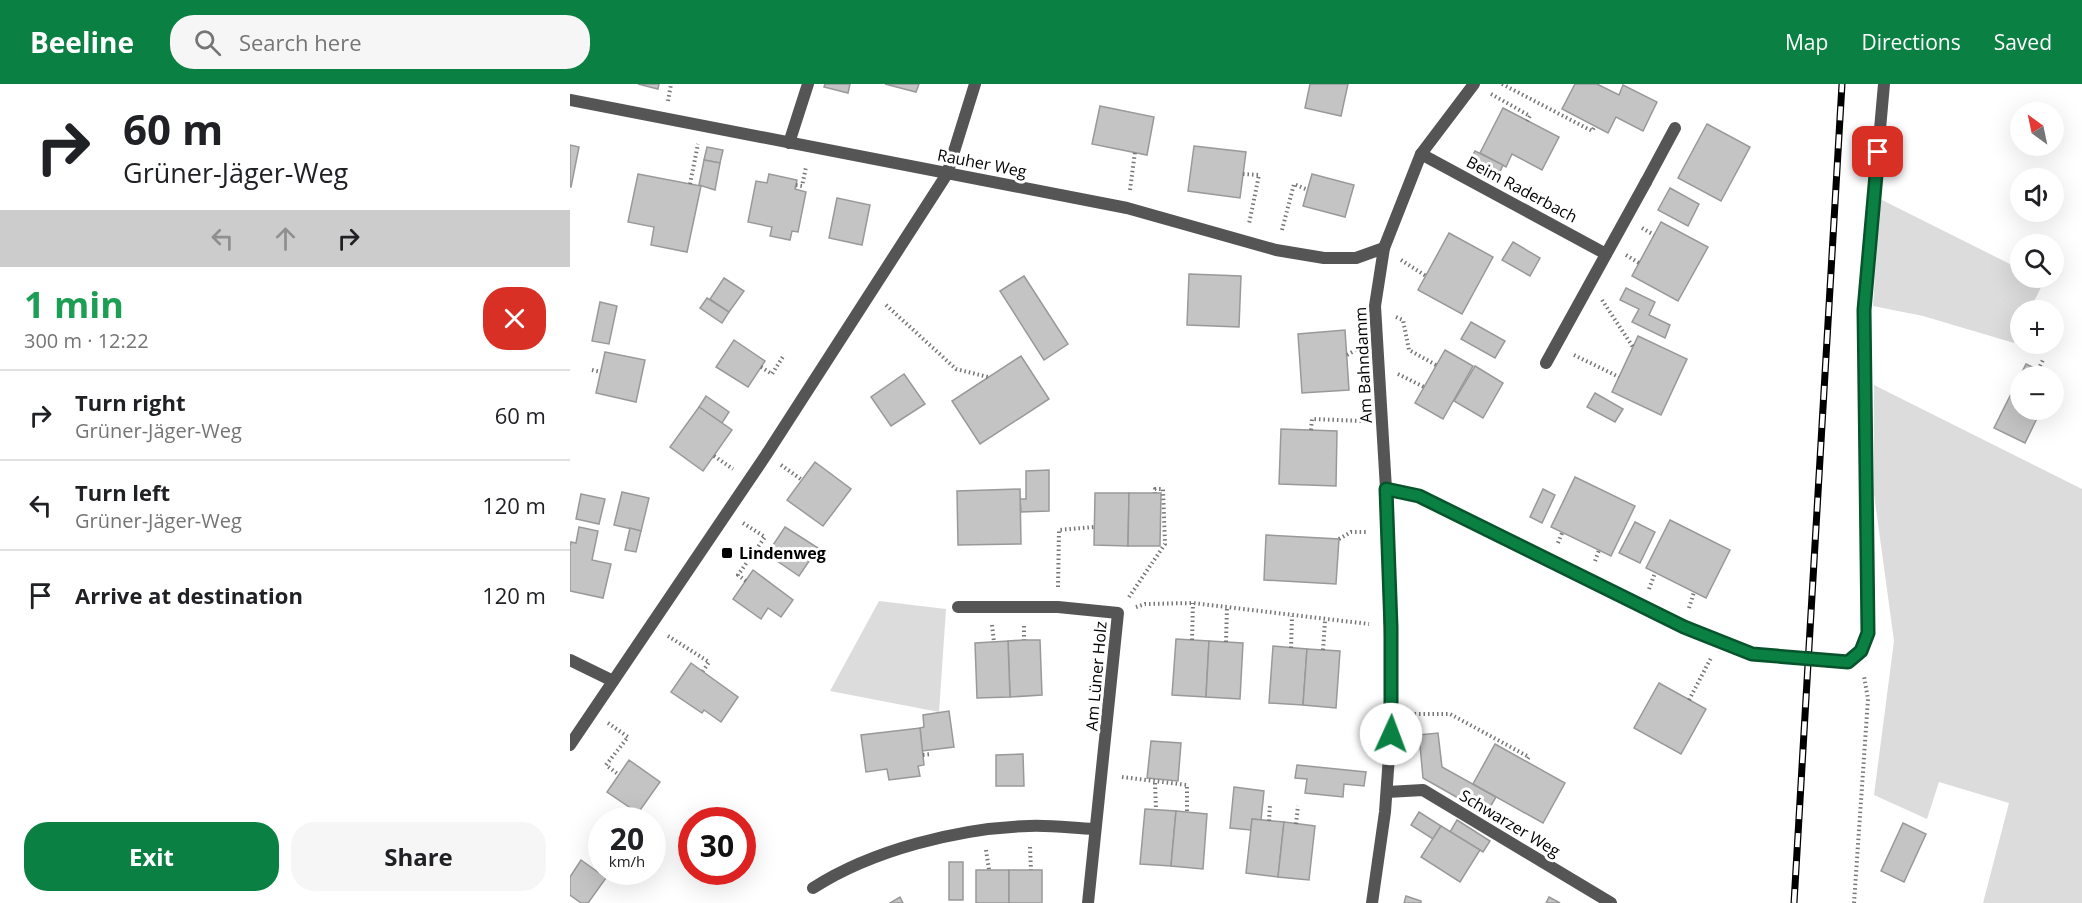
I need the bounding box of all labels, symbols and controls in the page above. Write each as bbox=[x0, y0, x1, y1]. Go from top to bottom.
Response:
search box bbox=[170, 15, 590, 69]
text: Beeline bbox=[30, 23, 134, 61]
icon: search bbox=[191, 26, 224, 59]
text: Search here bbox=[239, 27, 362, 57]
text: Map bbox=[1785, 28, 1828, 56]
text: Directions bbox=[1861, 28, 1961, 56]
text: Saved bbox=[1994, 28, 2052, 56]
text: 60 m bbox=[123, 100, 223, 157]
north arrow bbox=[2010, 102, 2064, 156]
map controls bbox=[2010, 102, 2064, 420]
icon: right bbox=[24, 108, 102, 186]
pin bbox=[1852, 126, 1903, 177]
icon: arrive bbox=[1861, 135, 1894, 168]
street label: Rauher Weg bbox=[935, 144, 1029, 182]
street label: Beim Raderbach bbox=[1463, 151, 1581, 227]
text: Grüner-Jäger-Weg bbox=[123, 154, 348, 191]
button: sound bbox=[2010, 168, 2064, 222]
icon: left bbox=[206, 222, 239, 255]
icon: ahead bbox=[269, 222, 302, 255]
icon: right bbox=[332, 222, 365, 255]
button: search bbox=[2010, 234, 2064, 288]
text: 1 min bbox=[24, 280, 124, 329]
button: close bbox=[483, 287, 546, 350]
button: + bbox=[2010, 300, 2064, 354]
street label: Am Bahndamm bbox=[1349, 306, 1377, 424]
text: 300 m · 12:22 bbox=[24, 327, 149, 354]
button: − bbox=[2010, 366, 2064, 420]
text: Turn right bbox=[75, 387, 186, 417]
icon: right bbox=[24, 399, 57, 432]
text: 60 m bbox=[495, 400, 546, 430]
text: Grüner-Jäger-Weg bbox=[75, 417, 242, 444]
text: Turn left bbox=[75, 477, 170, 507]
icon: left bbox=[24, 489, 57, 522]
text: 120 m bbox=[482, 490, 546, 520]
text: Grüner-Jäger-Weg bbox=[75, 507, 242, 534]
place label: Lindenweg bbox=[739, 542, 826, 564]
marker: Lindenweg bbox=[720, 546, 734, 560]
icon: arrive bbox=[24, 579, 57, 612]
text: Arrive at destination bbox=[75, 580, 303, 610]
text: 120 m bbox=[482, 580, 546, 610]
street label: Am Lüner Holz bbox=[1080, 620, 1112, 732]
position arrow bbox=[1359, 702, 1423, 766]
street label: Schwarzer Weg bbox=[1456, 784, 1565, 862]
speed limit sign: 30 bbox=[678, 807, 756, 885]
text: 20 bbox=[610, 818, 644, 859]
button: Exit bbox=[24, 822, 279, 891]
button: Share bbox=[291, 822, 546, 891]
text: km/h bbox=[609, 851, 645, 871]

